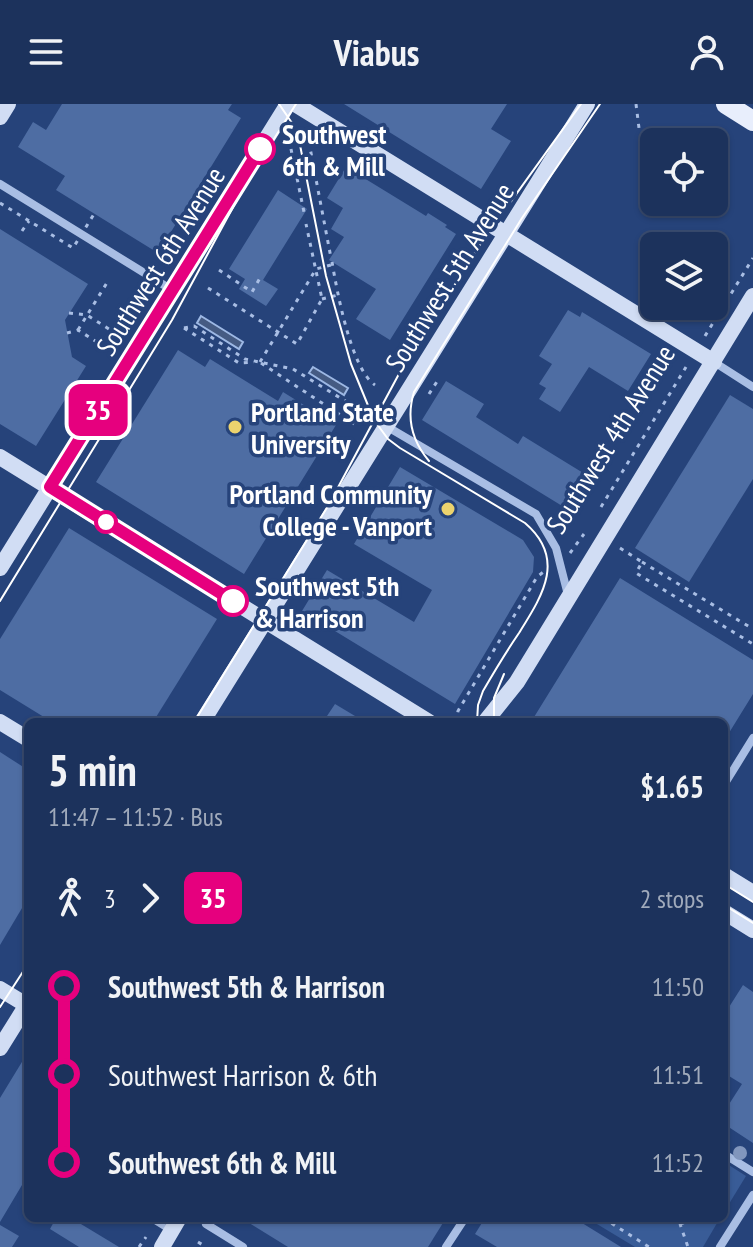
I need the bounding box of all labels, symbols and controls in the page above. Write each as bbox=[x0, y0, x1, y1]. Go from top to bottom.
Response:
text: Viabus bbox=[334, 29, 419, 76]
icon: menu bbox=[24, 30, 68, 74]
icon: person bbox=[685, 30, 729, 74]
place label: Southwest 6th & Mill bbox=[282, 115, 386, 184]
map controls bbox=[640, 128, 728, 320]
button: locate bbox=[640, 128, 728, 216]
marker: Southwest 6th & Mill bbox=[245, 134, 275, 164]
street label: Southwest 6th Avenue bbox=[87, 160, 233, 362]
street label: Southwest 5th Avenue bbox=[376, 176, 522, 378]
button: layers bbox=[640, 232, 728, 320]
street label: Southwest 4th Avenue bbox=[537, 338, 683, 540]
line badge: 35 bbox=[62, 384, 134, 436]
text: 35 bbox=[85, 391, 111, 428]
place label: Portland State University bbox=[251, 393, 394, 462]
marker: Portland State University bbox=[226, 418, 244, 436]
place label: Portland Community College - Vanport bbox=[229, 475, 433, 544]
marker: Portland Community College - Vanport bbox=[439, 500, 457, 518]
unlabelled marker bbox=[95, 511, 117, 533]
place label: Southwest 5th & Harrison bbox=[255, 567, 399, 636]
marker: Southwest 5th & Harrison bbox=[218, 586, 248, 616]
text: 5 min bbox=[48, 741, 137, 798]
text: $1.65 bbox=[640, 767, 704, 806]
text: 11:47 – 11:52 · Bus bbox=[48, 800, 223, 833]
icon: walk bbox=[48, 876, 92, 920]
icon: forward bbox=[128, 876, 172, 920]
text: 35 bbox=[200, 879, 226, 916]
text: 3 bbox=[104, 882, 116, 915]
text: 2 stops bbox=[640, 882, 704, 915]
text: Southwest 5th & Harrison bbox=[108, 967, 385, 1006]
text: 11:50 bbox=[652, 970, 704, 1003]
text: Southwest Harrison & 6th bbox=[108, 1055, 378, 1094]
text: 11:51 bbox=[652, 1058, 704, 1091]
text: Southwest 6th & Mill bbox=[108, 1143, 336, 1182]
text: 11:52 bbox=[652, 1146, 704, 1179]

